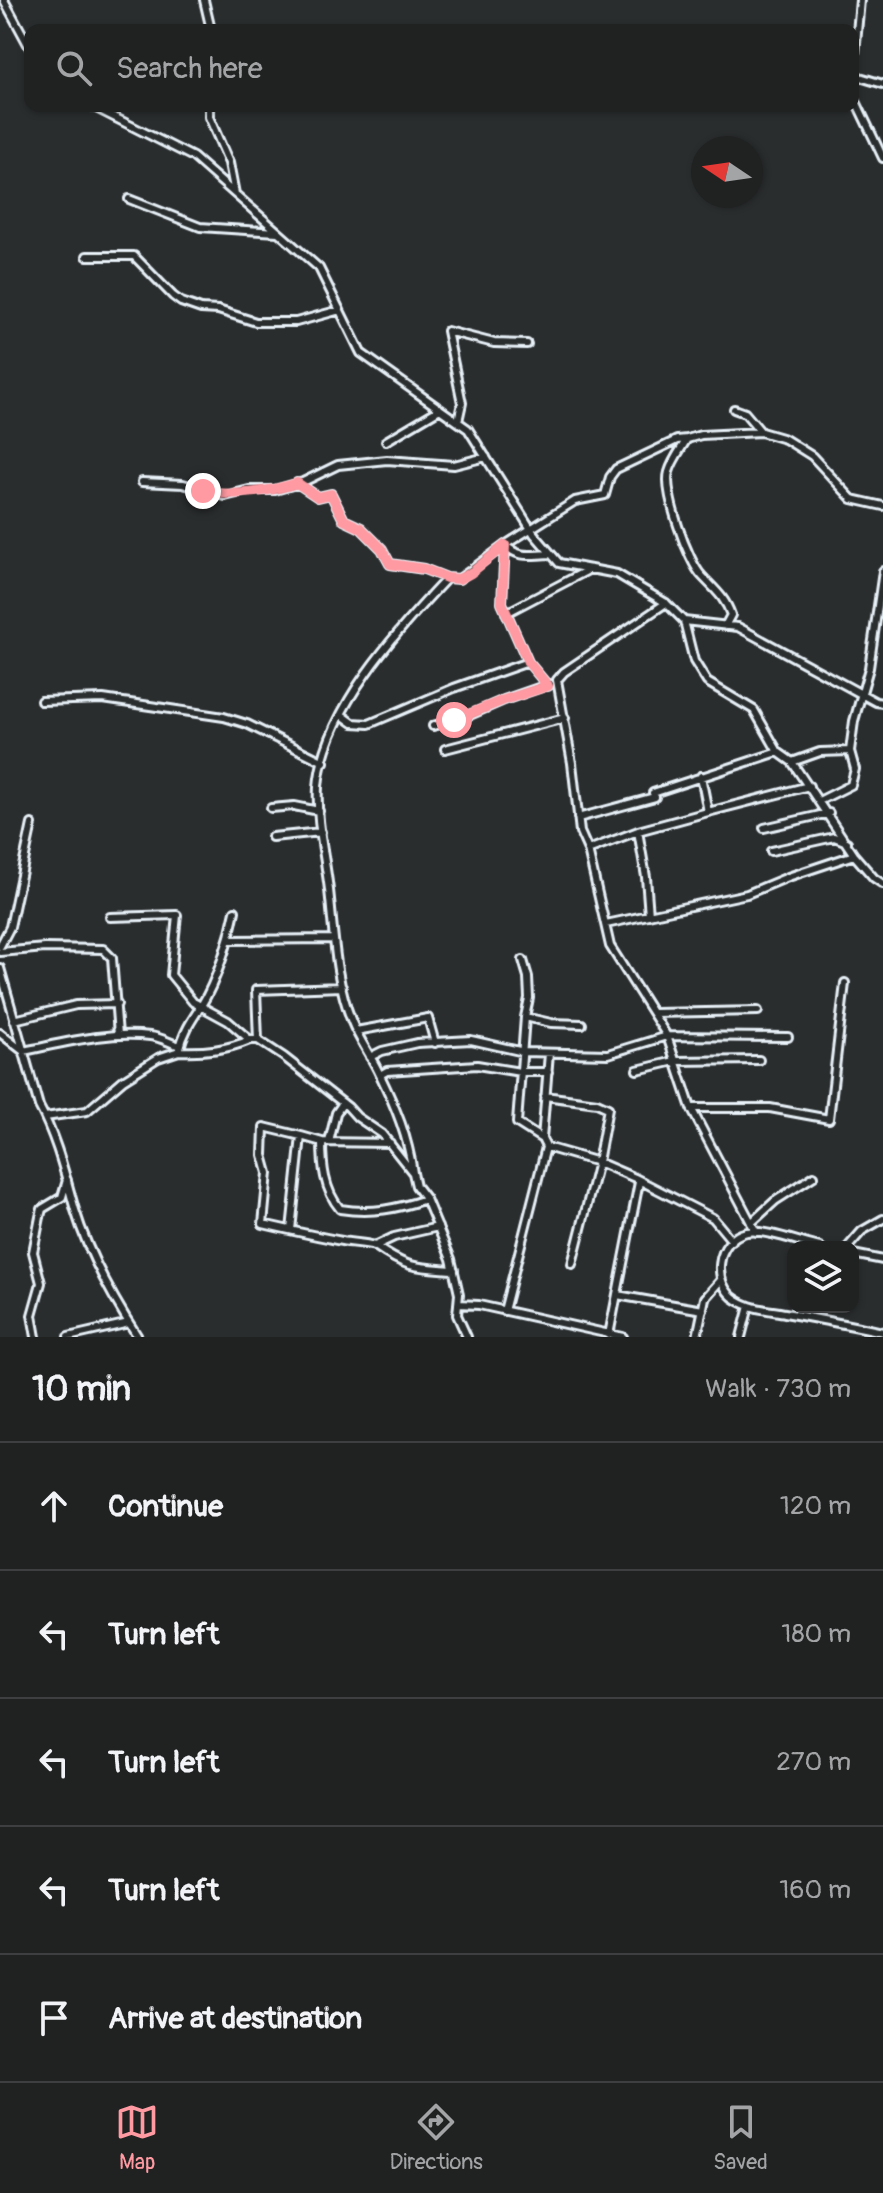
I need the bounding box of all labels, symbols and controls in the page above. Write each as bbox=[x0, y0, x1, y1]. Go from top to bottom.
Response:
search box bbox=[24, 24, 859, 112]
icon: search bbox=[52, 46, 96, 90]
text: Search here bbox=[116, 50, 263, 87]
north arrow bbox=[691, 136, 763, 208]
route end bbox=[185, 473, 221, 509]
route start bbox=[436, 702, 472, 738]
map controls bbox=[787, 1241, 859, 1313]
button: layers bbox=[787, 1241, 859, 1313]
text: 10 min bbox=[32, 1368, 131, 1411]
text: Walk · 730 m bbox=[705, 1373, 851, 1405]
icon: ahead bbox=[32, 1484, 76, 1528]
text: Continue bbox=[108, 1488, 223, 1525]
text: 120 m bbox=[780, 1490, 851, 1522]
icon: left bbox=[32, 1612, 76, 1656]
text: Turn left bbox=[108, 1616, 219, 1653]
text: 180 m bbox=[781, 1618, 851, 1650]
icon: left bbox=[32, 1740, 76, 1784]
text: Turn left bbox=[108, 1744, 219, 1781]
text: 270 m bbox=[776, 1746, 851, 1778]
icon: left bbox=[32, 1868, 76, 1912]
text: Turn left bbox=[108, 1872, 219, 1909]
text: 160 m bbox=[779, 1874, 851, 1906]
icon: arrive bbox=[32, 1996, 76, 2040]
text: Arrive at destination bbox=[108, 2000, 362, 2037]
tab: Map bbox=[115, 2100, 159, 2176]
tab: Directions bbox=[390, 2100, 483, 2176]
tab: Saved bbox=[713, 2100, 768, 2176]

